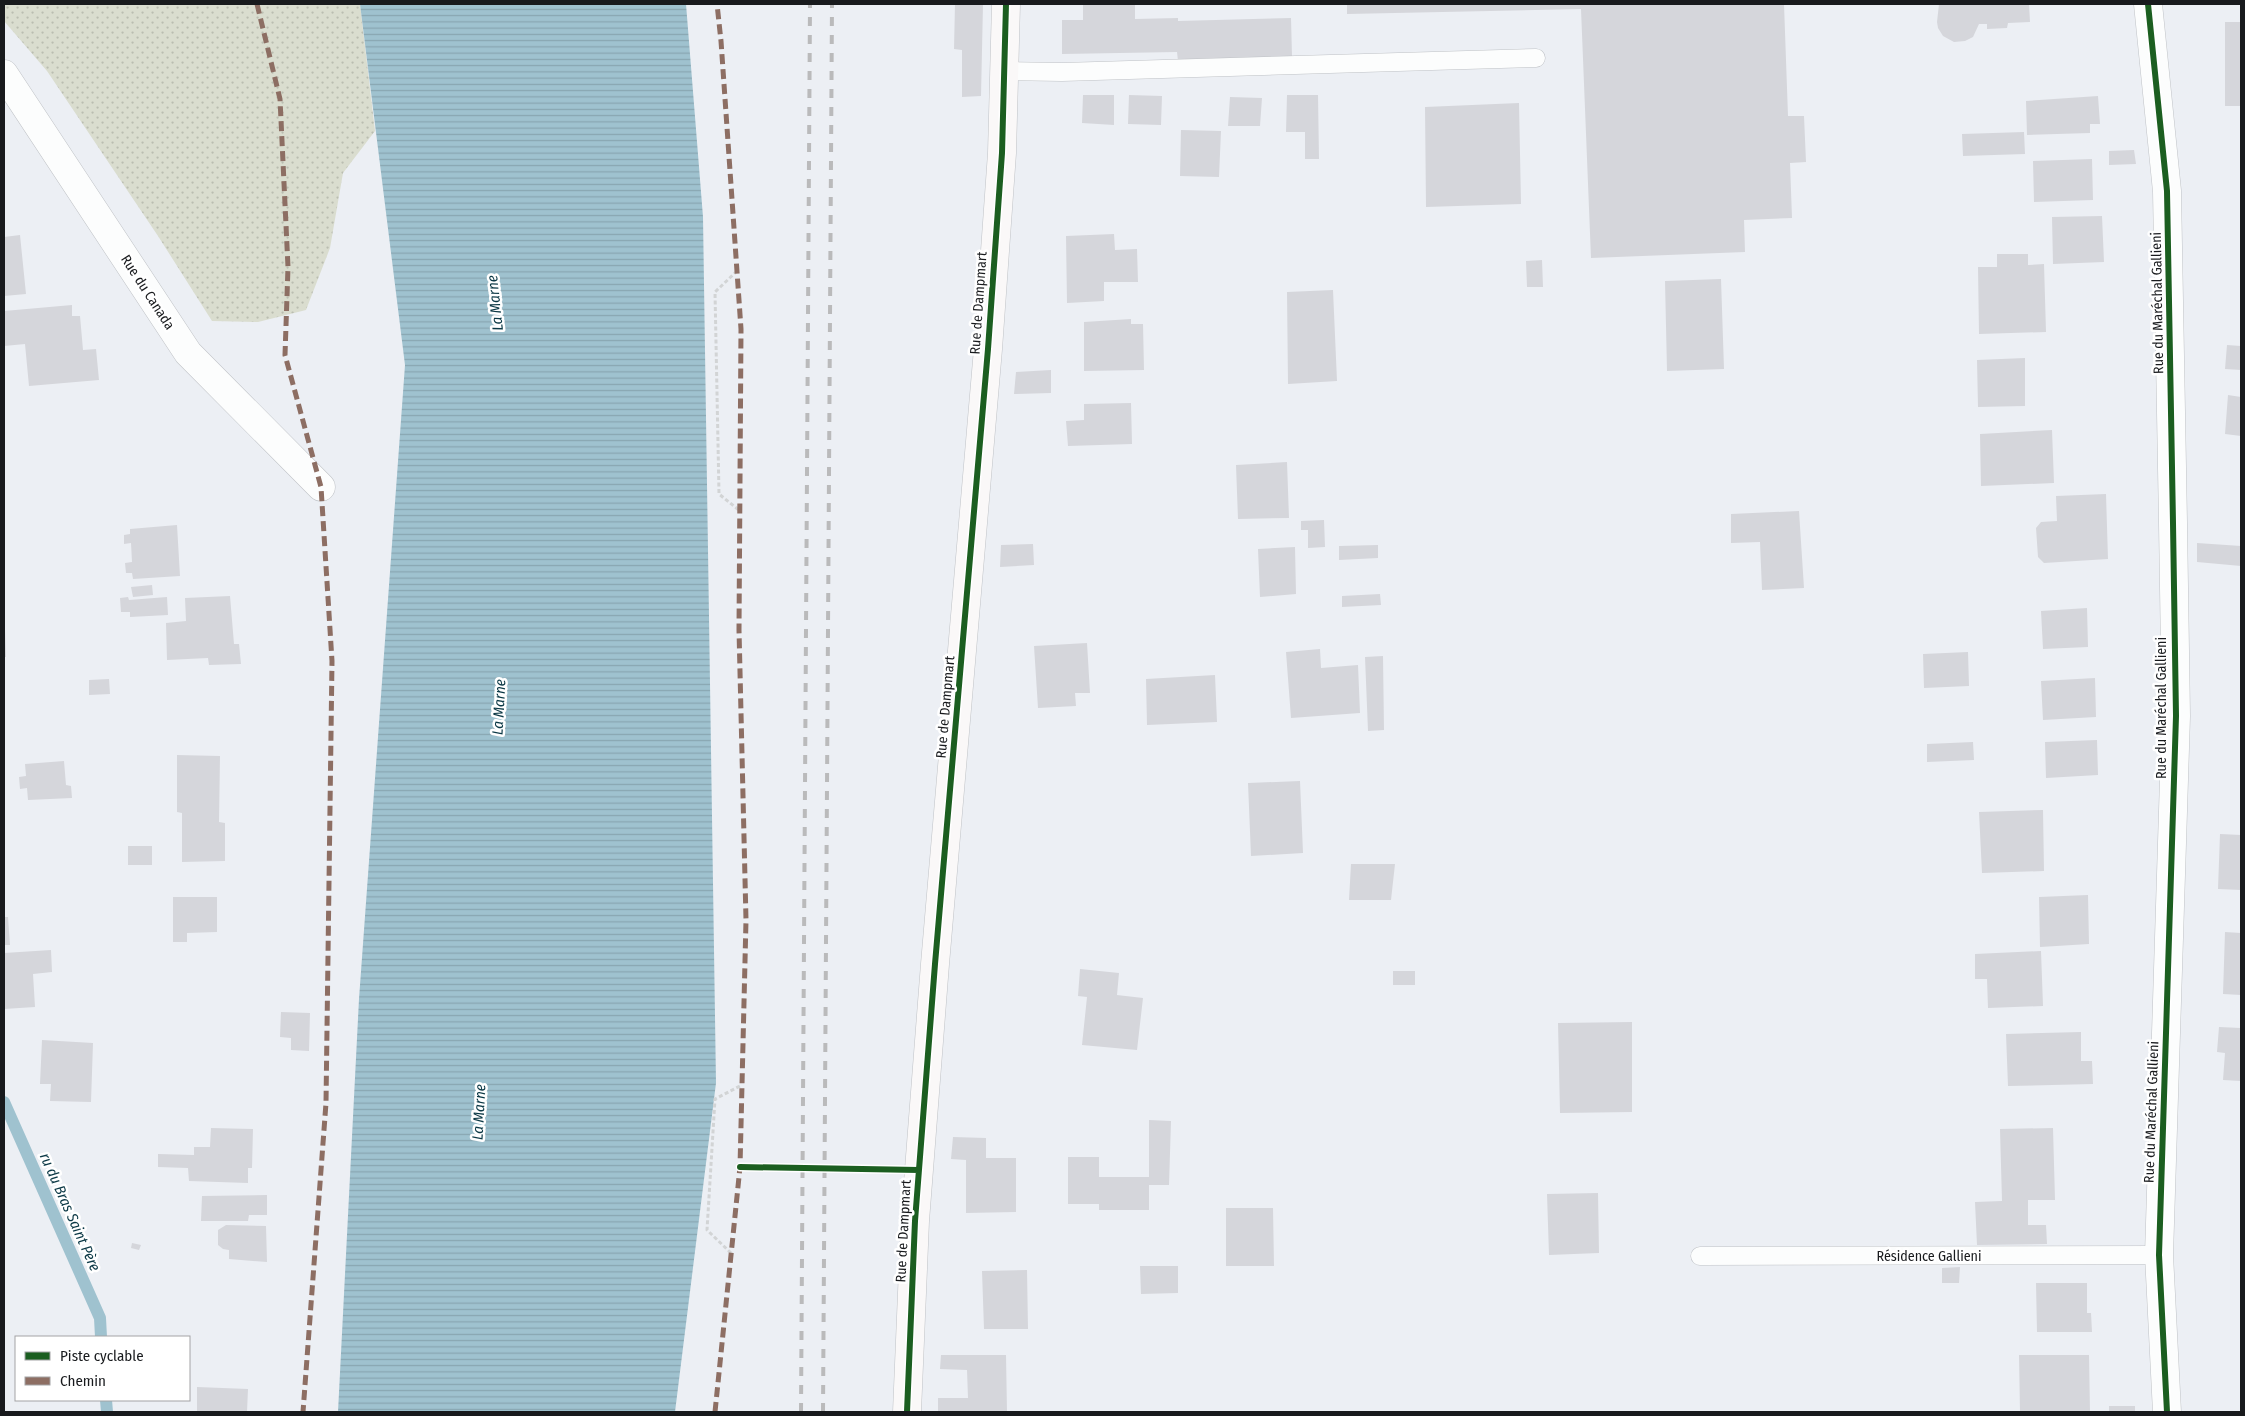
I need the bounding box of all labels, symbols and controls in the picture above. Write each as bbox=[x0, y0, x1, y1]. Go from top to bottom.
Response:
street label: Rue du Maréchal Gallieni bbox=[2148, 232, 2167, 374]
street label: Rue de Dampmart bbox=[966, 251, 991, 355]
street label: Rue du Canada bbox=[117, 252, 178, 333]
water label: La Marne bbox=[483, 274, 507, 332]
street label: Rue du Maréchal Gallieni bbox=[2153, 637, 2170, 779]
street label: Rue de Dampmart bbox=[933, 655, 958, 759]
water label: La Marne bbox=[489, 679, 509, 735]
street label: Rue du Maréchal Gallieni bbox=[2141, 1041, 2162, 1183]
water label: La Marne bbox=[469, 1084, 489, 1140]
water label: ru du Bras Saint Père bbox=[36, 1150, 104, 1274]
street label: Rue de Dampmart bbox=[892, 1179, 915, 1283]
street label: Résidence Gallieni bbox=[1876, 1248, 1982, 1265]
legend bbox=[15, 1336, 190, 1401]
text: Piste cyclable bbox=[60, 1347, 144, 1365]
text: Chemin bbox=[60, 1372, 106, 1390]

